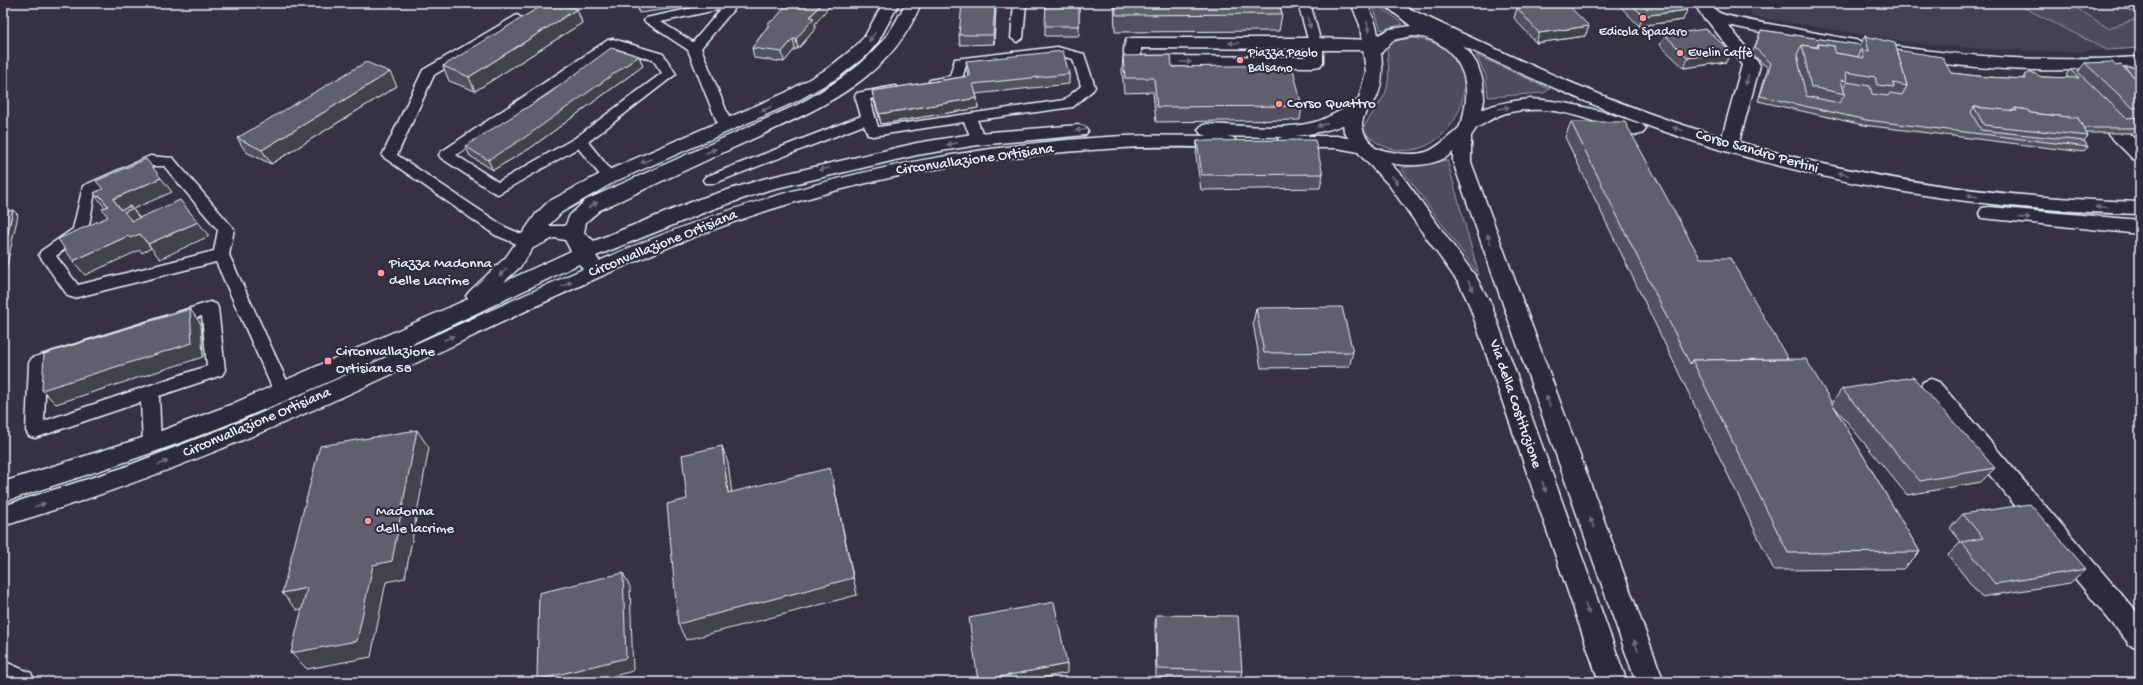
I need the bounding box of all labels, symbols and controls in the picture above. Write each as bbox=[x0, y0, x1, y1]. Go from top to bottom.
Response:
marker: Edicola Spadaro bbox=[1638, 13, 1648, 23]
one-way arrow bbox=[1306, 17, 1312, 29]
one-way arrow bbox=[1365, 21, 1371, 33]
place label: Edicola Spadaro bbox=[1599, 25, 1688, 40]
one-way arrow bbox=[868, 32, 876, 42]
one-way arrow bbox=[1227, 40, 1240, 46]
place label: Piazza Paolo Balsamo bbox=[1247, 46, 1318, 76]
place label: Evelin Caffè bbox=[1688, 46, 1753, 61]
marker: Evelin Caffè bbox=[1675, 48, 1685, 58]
marker: Piazza Paolo Balsamo bbox=[1235, 55, 1245, 65]
one-way arrow bbox=[1180, 59, 1193, 65]
one-way arrow bbox=[1744, 74, 1750, 86]
place label: Corso Quattro bbox=[1287, 95, 1376, 113]
marker: Corso Quattro bbox=[1274, 99, 1284, 109]
one-way arrow bbox=[1497, 104, 1510, 110]
one-way arrow bbox=[760, 106, 771, 112]
one-way arrow bbox=[1316, 122, 1328, 128]
one-way arrow bbox=[1671, 126, 1683, 132]
street label: Corso Sandro Pertini bbox=[1693, 126, 1821, 178]
one-way arrow bbox=[1075, 127, 1087, 134]
street label: Circonvallazione Ortisiana bbox=[895, 140, 1056, 180]
one-way arrow bbox=[946, 141, 958, 147]
one-way arrow bbox=[705, 148, 716, 154]
one-way arrow bbox=[641, 158, 652, 164]
one-way arrow bbox=[818, 167, 830, 173]
one-way arrow bbox=[1837, 171, 1850, 177]
one-way arrow bbox=[1390, 175, 1399, 186]
one-way arrow bbox=[1965, 193, 1978, 199]
one-way arrow bbox=[587, 202, 599, 209]
one-way arrow bbox=[2095, 203, 2107, 210]
street label: Circonvallazione Ortisiana bbox=[586, 206, 741, 282]
one-way arrow bbox=[2019, 214, 2031, 221]
one-way arrow bbox=[1486, 233, 1492, 245]
place label: Piazza Madonna delle Lacrime bbox=[388, 255, 493, 290]
one-way arrow bbox=[498, 267, 508, 277]
marker: Piazza Madonna delle Lacrime bbox=[376, 268, 386, 278]
one-way arrow bbox=[1468, 280, 1474, 292]
one-way arrow bbox=[562, 281, 573, 287]
one-way arrow bbox=[444, 335, 455, 341]
street label: Via della Costituzione bbox=[1484, 336, 1546, 471]
place label: Circonvallazione Ortisiana 58 bbox=[336, 343, 435, 378]
marker: Circonvallazione Ortisiana 58 bbox=[323, 356, 333, 366]
street label: Circonvallazione Ortisiana bbox=[180, 383, 334, 462]
one-way arrow bbox=[1545, 394, 1551, 406]
one-way arrow bbox=[158, 460, 170, 466]
one-way arrow bbox=[1542, 481, 1548, 493]
one-way arrow bbox=[35, 502, 47, 508]
place label: Madonna delle lacrime bbox=[376, 503, 454, 538]
marker: Madonna delle lacrime bbox=[363, 516, 373, 526]
one-way arrow bbox=[1589, 517, 1595, 529]
one-way arrow bbox=[1585, 604, 1591, 616]
one-way arrow bbox=[1633, 639, 1639, 651]

